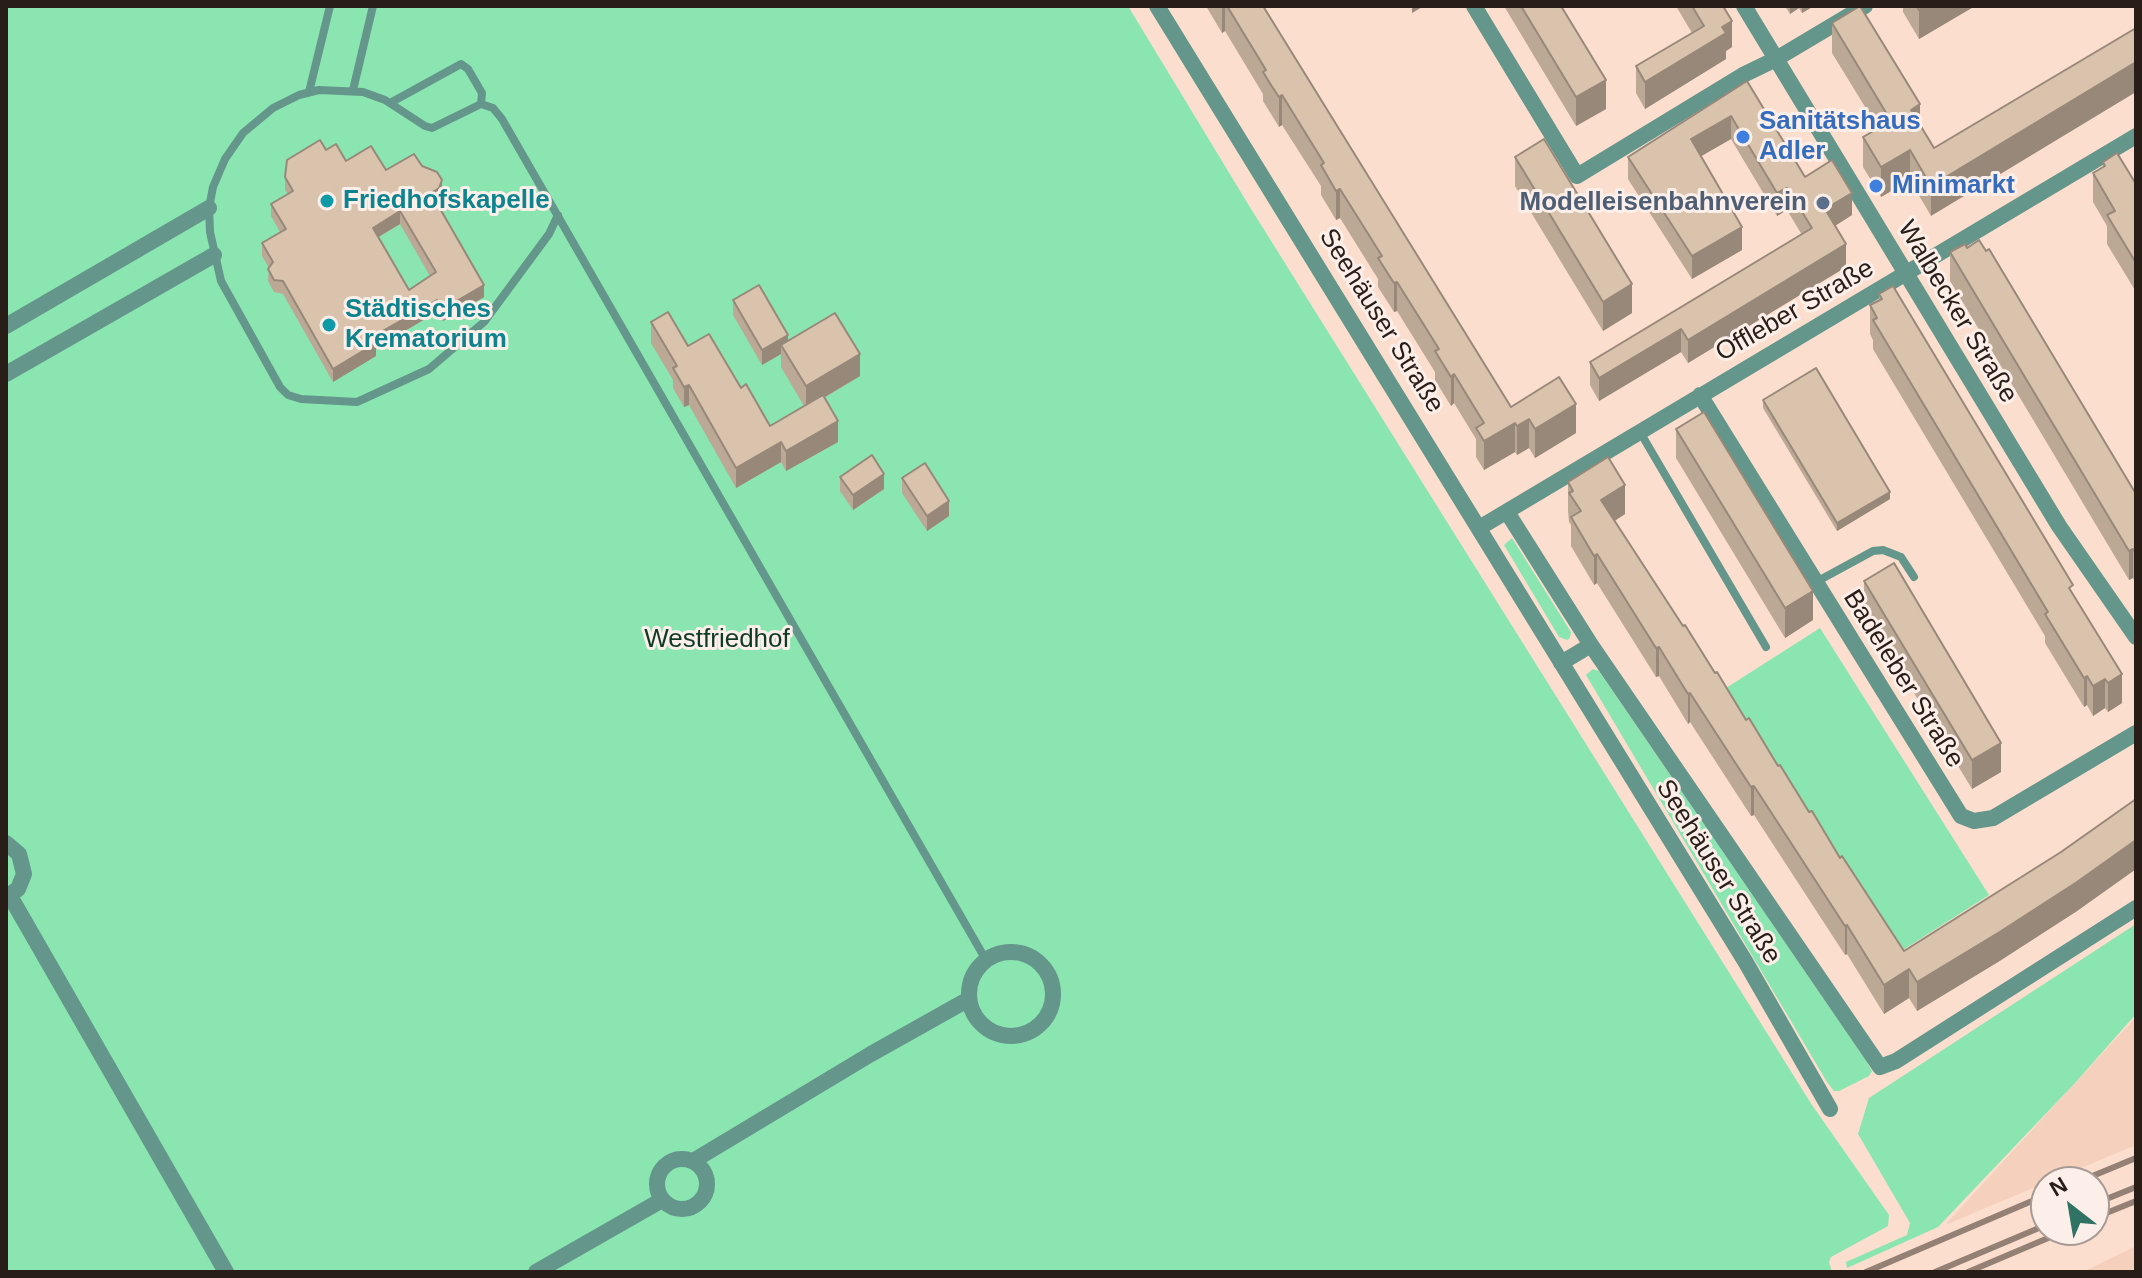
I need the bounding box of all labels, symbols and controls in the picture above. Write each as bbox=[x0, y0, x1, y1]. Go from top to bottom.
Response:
place label: Sanitätshaus Adler bbox=[1759, 106, 1921, 168]
marker: Sanitätshaus Adler bbox=[1734, 128, 1752, 146]
place label: Minimarkt bbox=[1892, 170, 2015, 202]
marker: Minimarkt bbox=[1867, 177, 1885, 195]
place label: Friedhofskapelle bbox=[343, 185, 550, 217]
place label: Modelleisenbahnverein bbox=[1519, 187, 1807, 219]
marker: Friedhofskapelle bbox=[318, 192, 336, 210]
marker: Modelleisenbahnverein bbox=[1814, 194, 1832, 212]
street label: Walbecker Straße bbox=[1890, 215, 2024, 409]
street label: Seehäuser Straße bbox=[1312, 223, 1450, 419]
street label: Offleber Straße bbox=[1710, 253, 1880, 369]
place label: Städtisches Krematorium bbox=[345, 294, 507, 356]
marker: Städtisches Krematorium bbox=[320, 316, 338, 334]
street label: Badeleber Straße bbox=[1836, 584, 1970, 774]
park label: Westfriedhof bbox=[644, 624, 790, 656]
street label: Seehäuser Straße bbox=[1649, 774, 1787, 970]
north arrow bbox=[2030, 1166, 2110, 1246]
text: N bbox=[2045, 1172, 2072, 1202]

